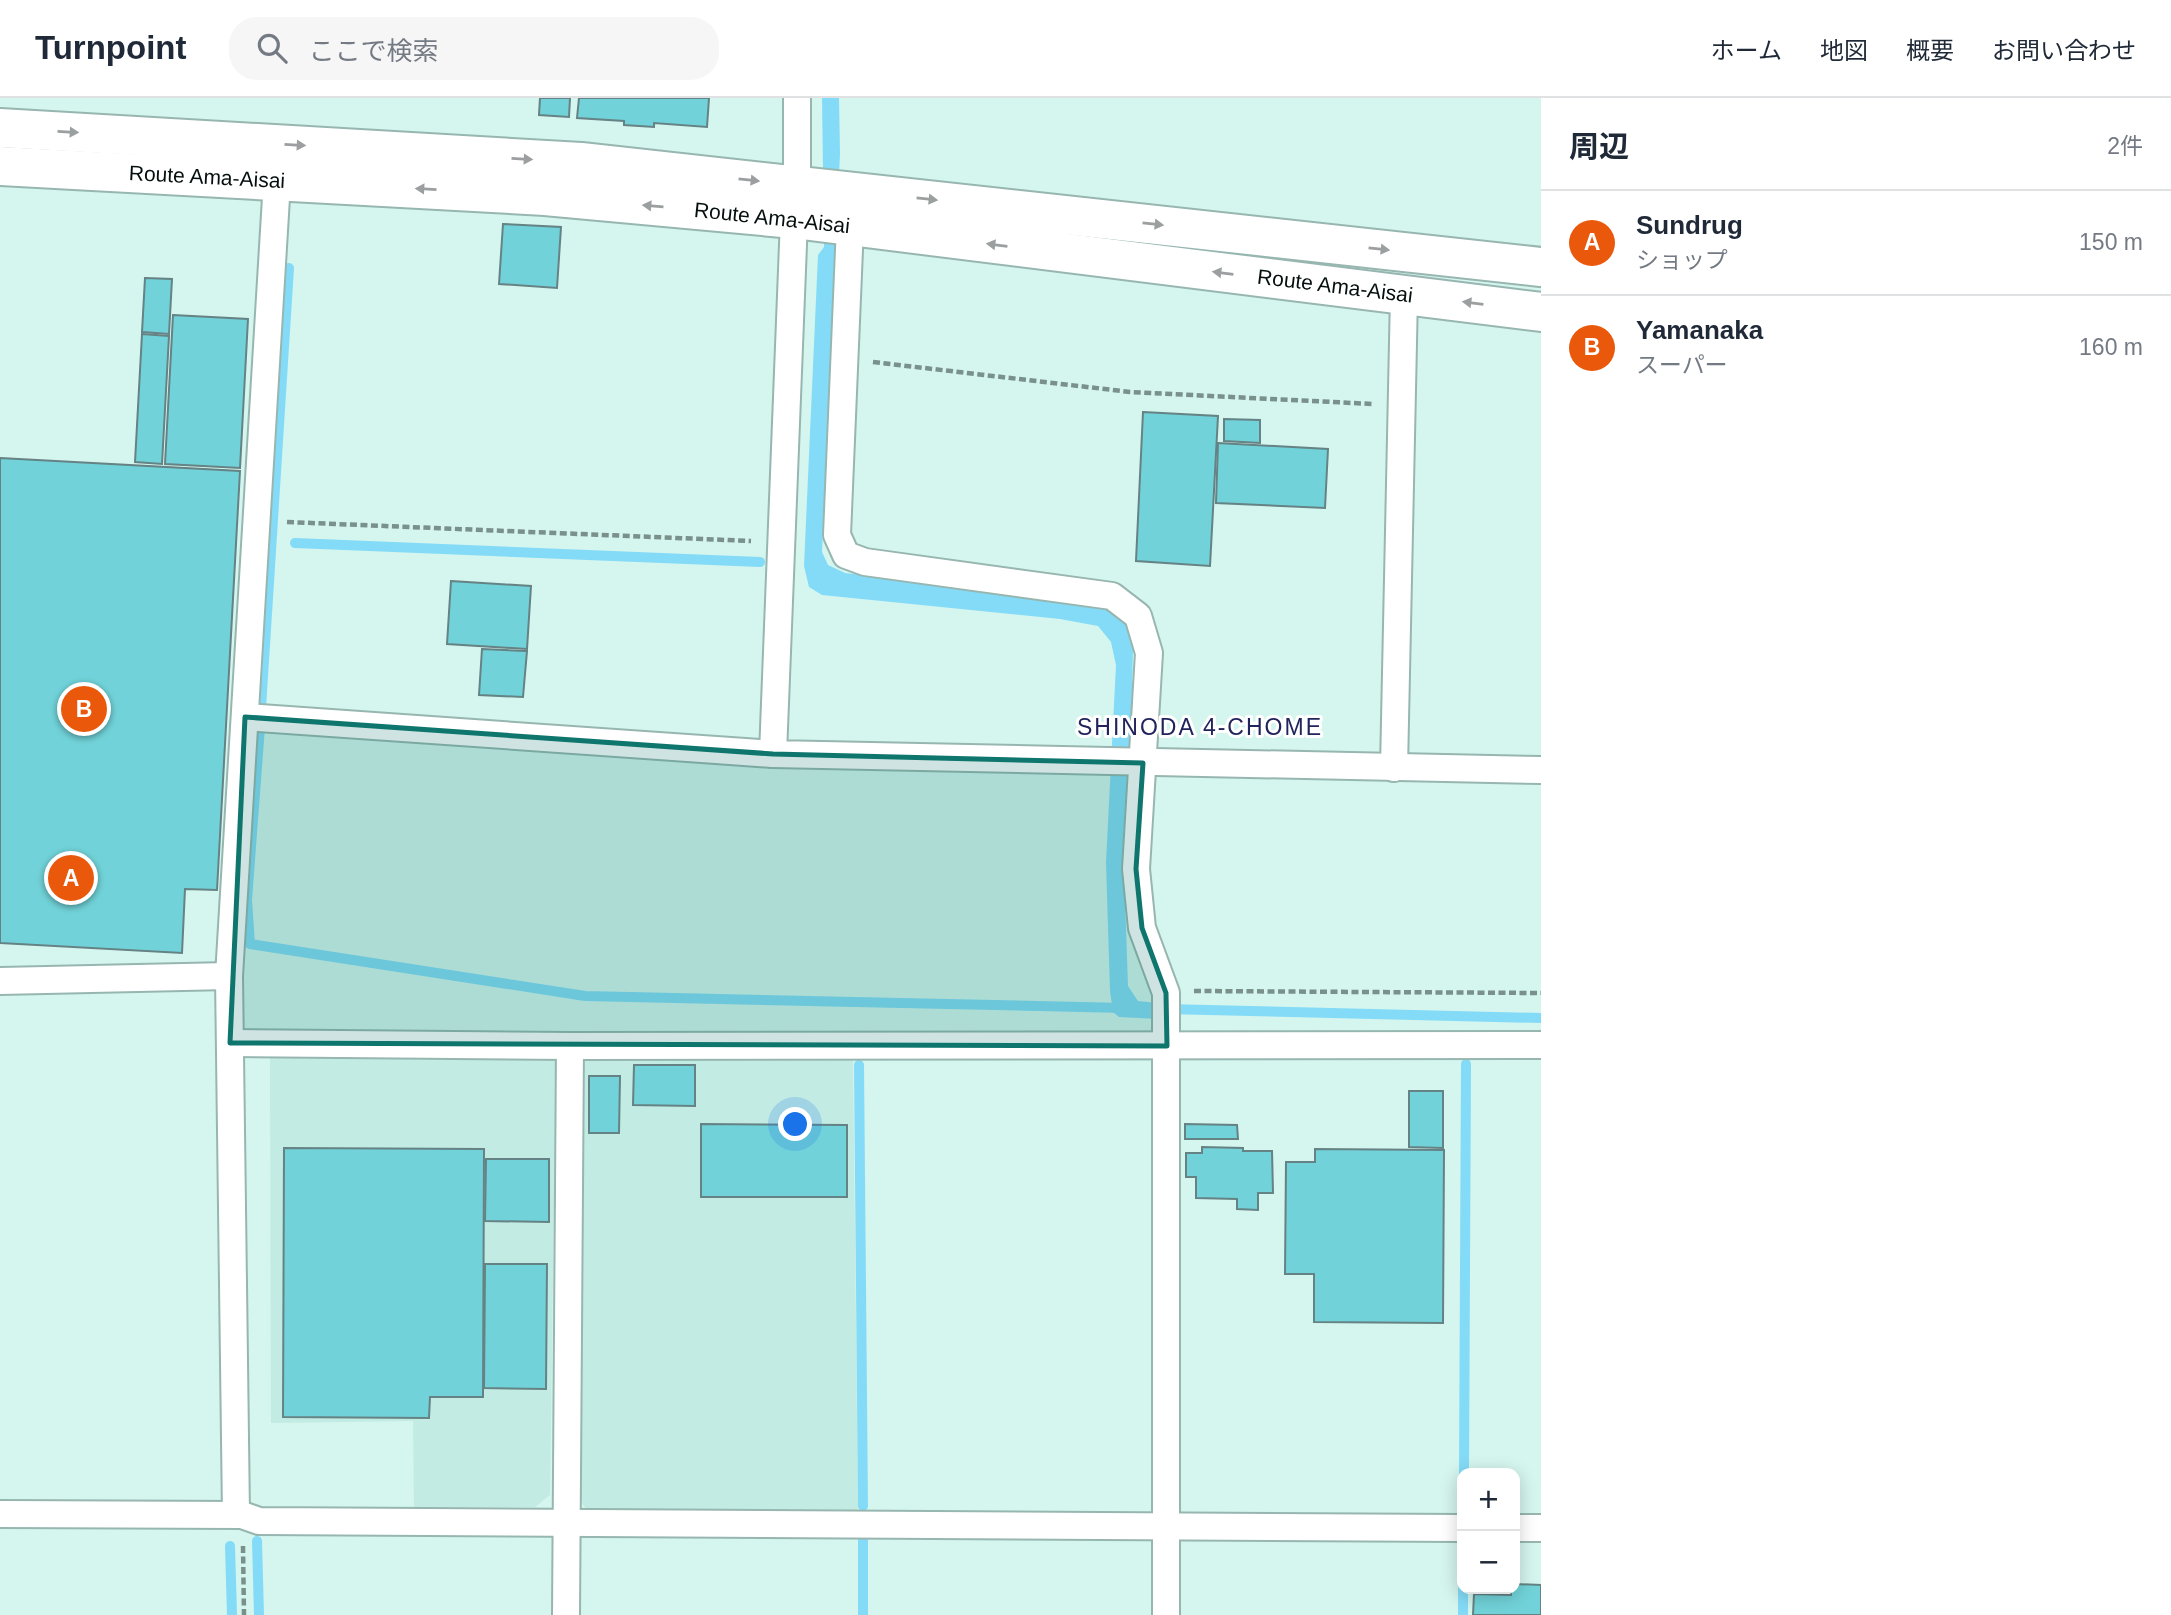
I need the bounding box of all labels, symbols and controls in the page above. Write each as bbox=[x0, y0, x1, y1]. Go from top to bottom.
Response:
search box bbox=[229, 17, 719, 80]
text: Turnpoint bbox=[35, 29, 187, 66]
icon: search bbox=[253, 29, 291, 67]
text: ここで検索 bbox=[309, 36, 439, 66]
text: ホーム bbox=[1711, 37, 1782, 64]
text: 地図 bbox=[1820, 37, 1868, 64]
text: 概要 bbox=[1906, 37, 1954, 64]
text: お問い合わせ bbox=[1992, 37, 2136, 64]
one-way arrow bbox=[57, 127, 79, 138]
text: 周辺 bbox=[1569, 130, 1629, 163]
text: 2件 bbox=[2107, 133, 2143, 159]
one-way arrow bbox=[284, 140, 306, 151]
one-way arrow bbox=[512, 154, 534, 165]
street label: Route Ama-Aisai bbox=[128, 161, 286, 192]
one-way arrow bbox=[738, 175, 760, 186]
one-way arrow bbox=[415, 184, 437, 195]
one-way arrow bbox=[916, 193, 938, 204]
street label: Route Ama-Aisai bbox=[693, 198, 851, 237]
one-way arrow bbox=[642, 200, 664, 211]
text: Sundrug bbox=[1636, 210, 1743, 240]
one-way arrow bbox=[1142, 219, 1164, 230]
text: A bbox=[1584, 229, 1600, 255]
text: 150 m bbox=[2079, 229, 2143, 255]
one-way arrow bbox=[986, 239, 1008, 250]
one-way arrow bbox=[1368, 244, 1390, 255]
text: ショップ bbox=[1636, 247, 1728, 273]
street label: Route Ama-Aisai bbox=[1256, 265, 1414, 306]
one-way arrow bbox=[1212, 267, 1234, 278]
one-way arrow bbox=[1462, 298, 1484, 309]
text: Yamanaka bbox=[1636, 315, 1763, 345]
text: B bbox=[1584, 334, 1600, 360]
text: 160 m bbox=[2079, 334, 2143, 360]
text: スーパー bbox=[1636, 352, 1728, 378]
pin: B bbox=[61, 683, 107, 735]
district label: SHINODA 4-CHOME bbox=[1077, 714, 1323, 740]
pin: A bbox=[48, 852, 94, 904]
your location bbox=[778, 1107, 812, 1141]
map controls bbox=[1457, 1468, 1520, 1594]
button: + bbox=[1457, 1468, 1520, 1531]
button: − bbox=[1457, 1531, 1520, 1594]

